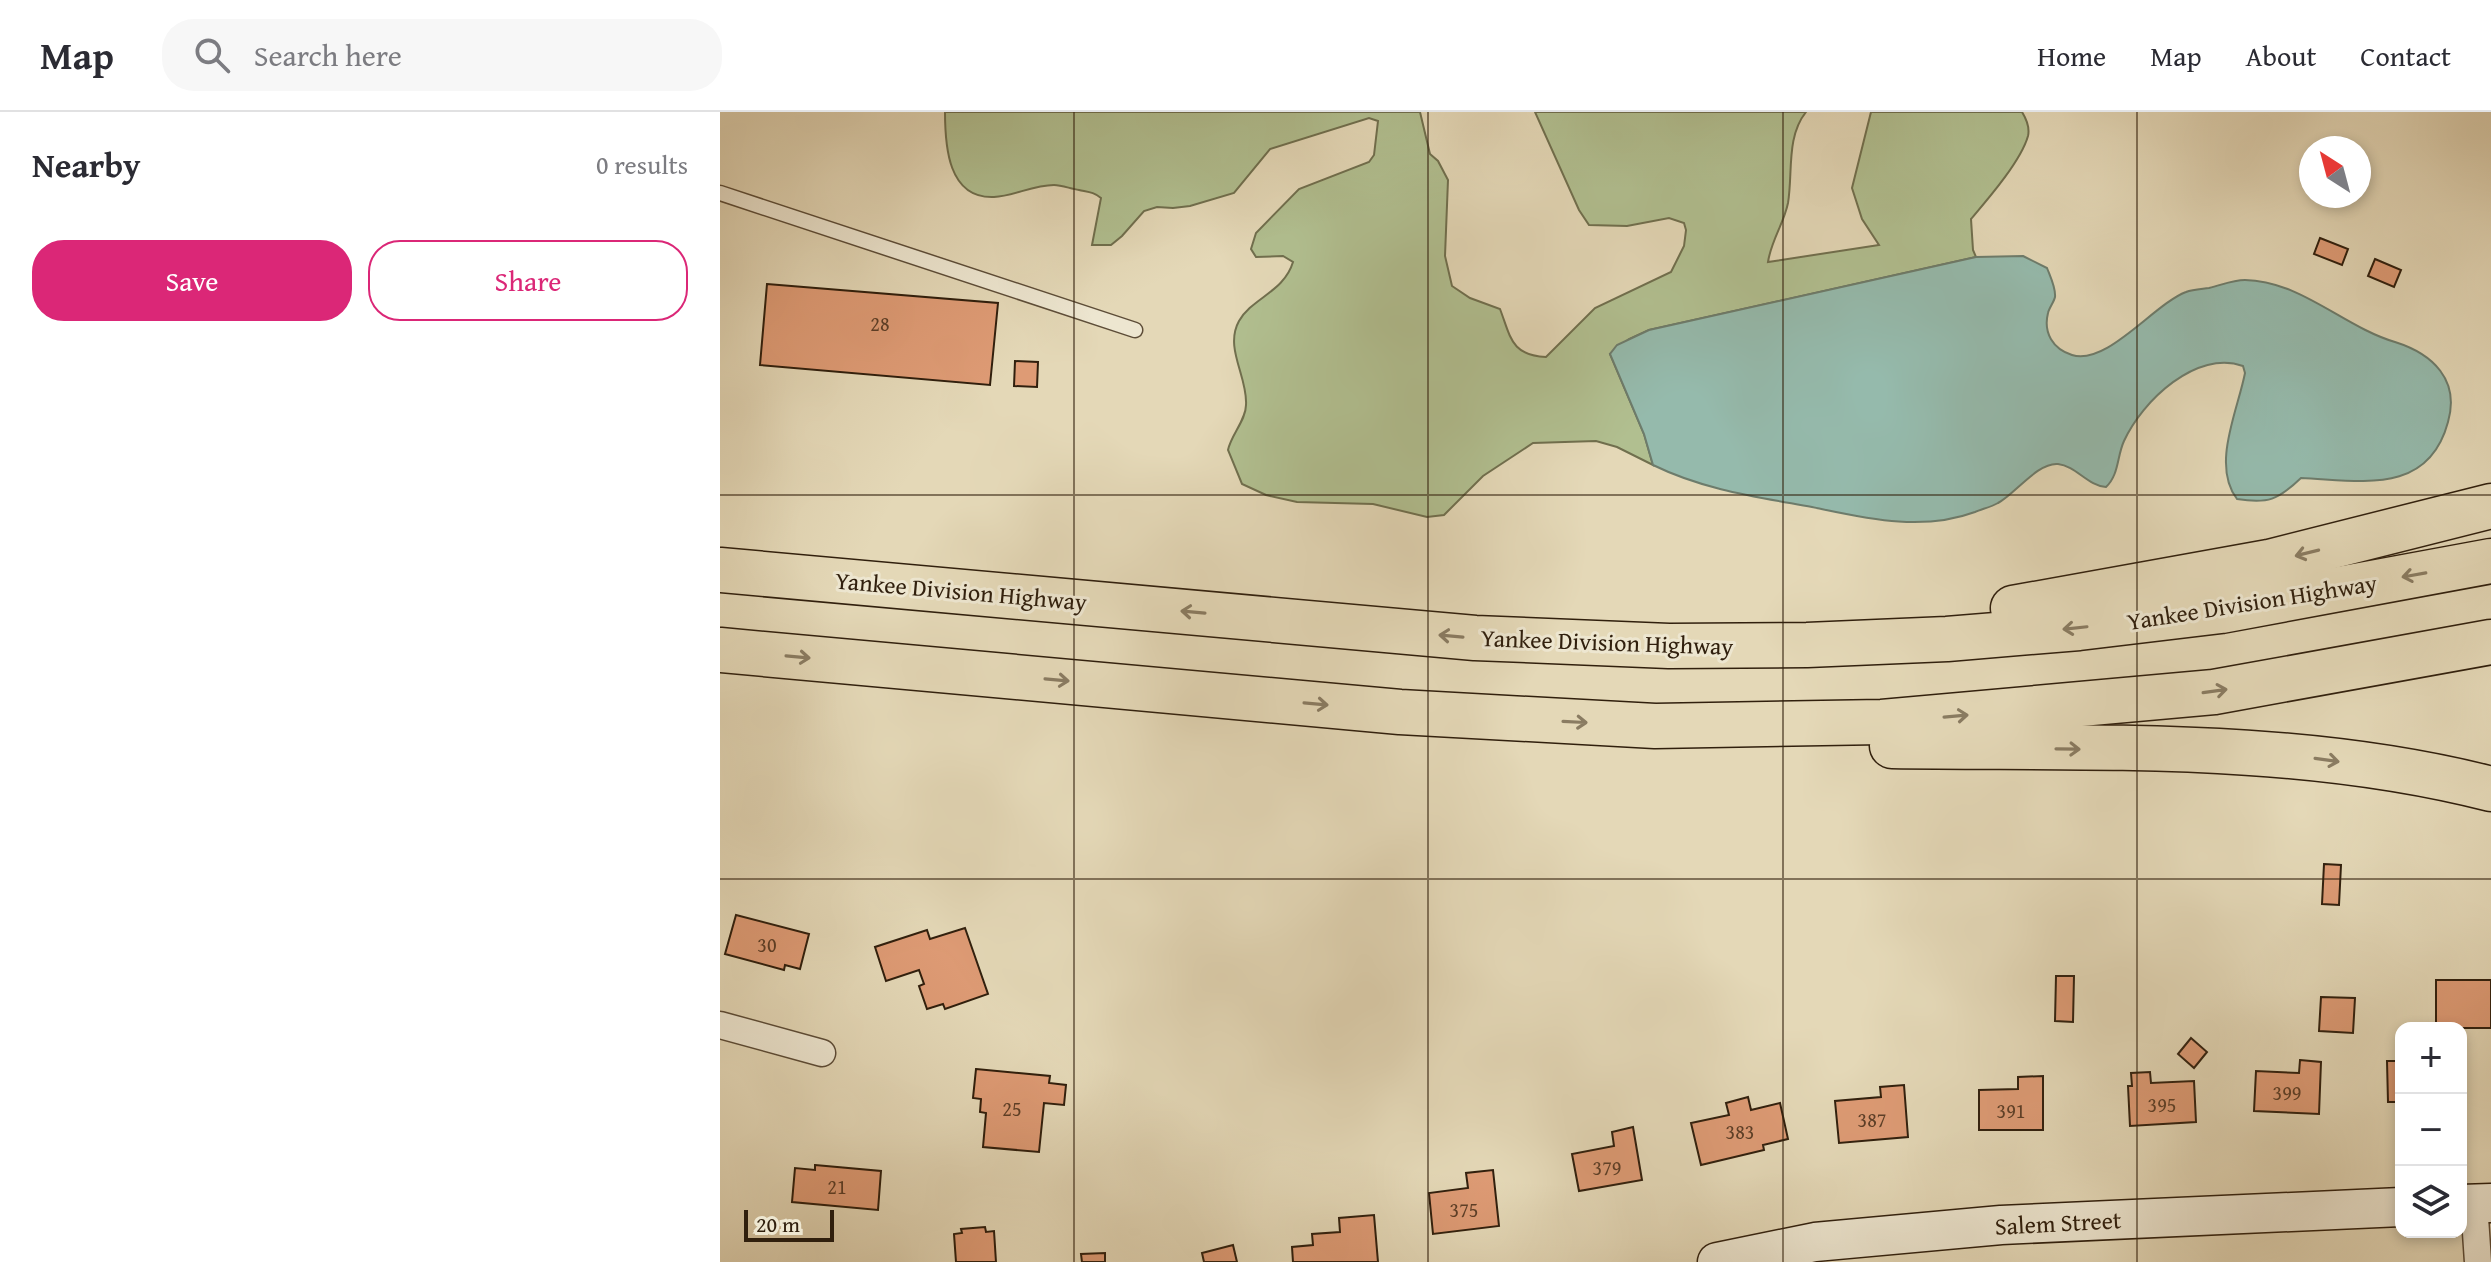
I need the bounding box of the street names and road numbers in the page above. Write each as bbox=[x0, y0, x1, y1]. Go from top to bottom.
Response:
street label: Yankee Division Highway bbox=[834, 563, 1088, 619]
street label: Yankee Division Highway bbox=[2124, 565, 2380, 639]
street label: Yankee Division Highway bbox=[1480, 620, 1734, 664]
street label: Salem Street bbox=[1994, 1202, 2123, 1244]

